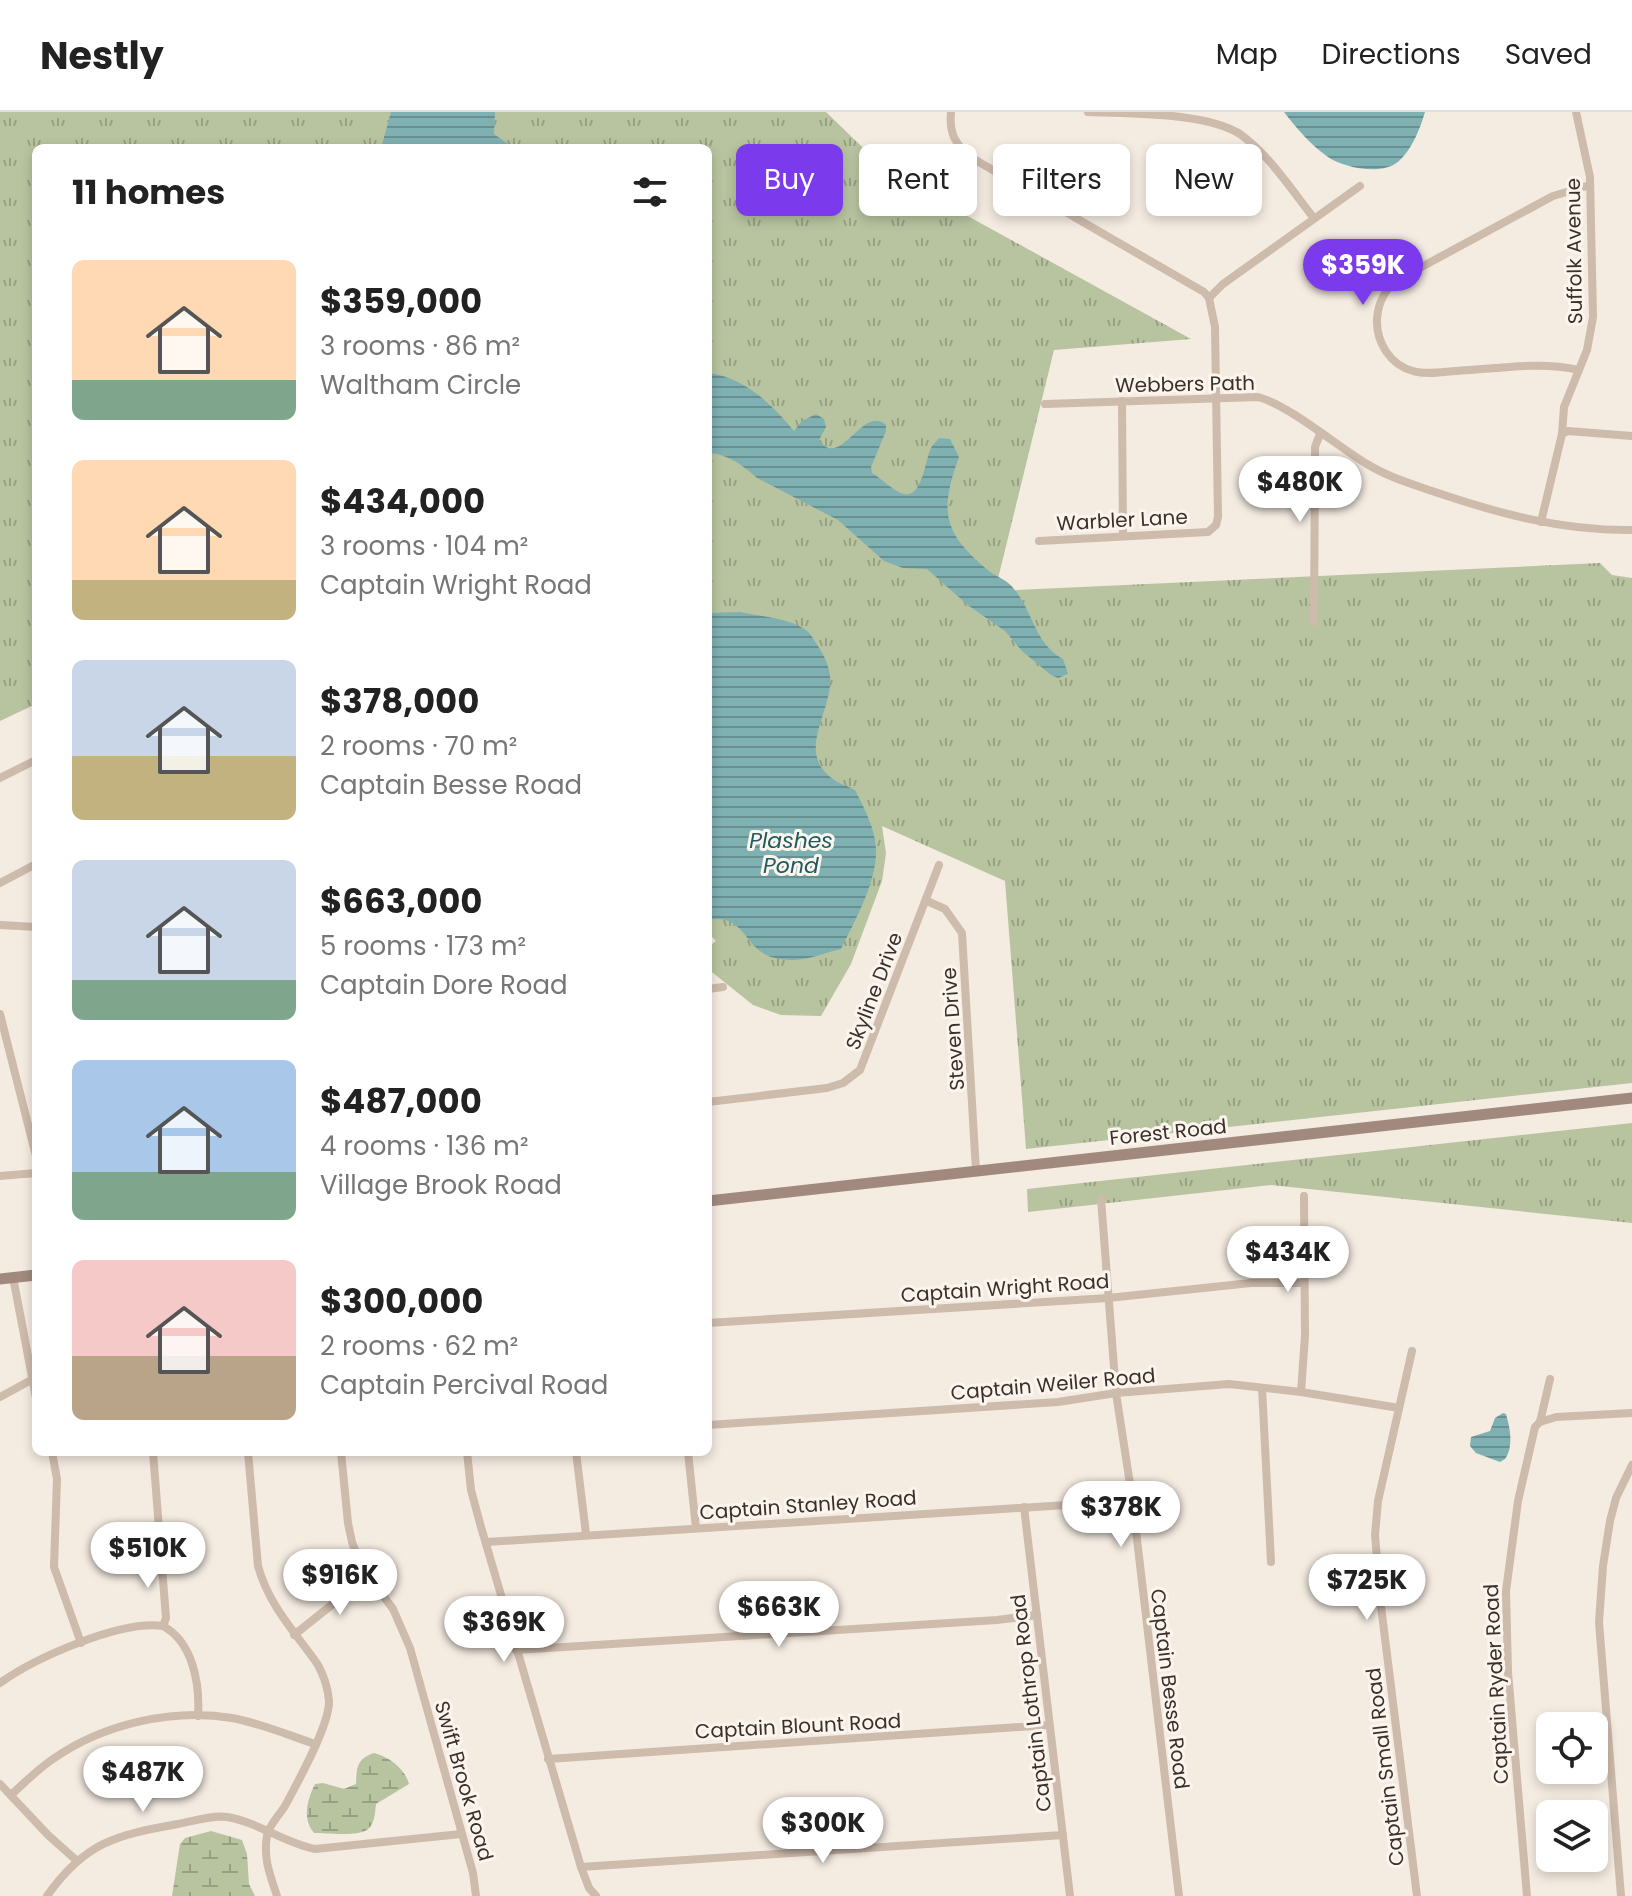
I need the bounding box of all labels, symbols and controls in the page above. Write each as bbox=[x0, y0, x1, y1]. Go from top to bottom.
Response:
text: Nestly bbox=[40, 29, 164, 82]
text: Map bbox=[1216, 35, 1278, 74]
text: Directions bbox=[1322, 35, 1461, 74]
text: Saved bbox=[1505, 35, 1592, 74]
chip: Buy bbox=[736, 144, 843, 216]
chip: Rent bbox=[859, 144, 977, 216]
chip: Filters bbox=[993, 144, 1130, 216]
chip: New bbox=[1146, 144, 1262, 216]
text: 11 homes bbox=[72, 168, 225, 216]
icon: filters bbox=[628, 170, 672, 214]
street label: Suffolk Avenue bbox=[1559, 178, 1589, 324]
pin: $359K bbox=[1307, 239, 1419, 307]
text: $359K bbox=[1321, 247, 1405, 283]
text: $359,000 bbox=[320, 277, 482, 325]
icon: home bbox=[136, 292, 232, 388]
text: 3 rooms · 86 m² bbox=[320, 328, 520, 364]
text: Waltham Circle bbox=[320, 367, 521, 403]
street label: Webbers Path bbox=[1115, 369, 1255, 399]
pin: $480K bbox=[1244, 456, 1356, 524]
text: $480K bbox=[1257, 464, 1343, 500]
text: $434,000 bbox=[320, 477, 485, 525]
icon: home bbox=[136, 492, 232, 588]
street label: Warbler Lane bbox=[1056, 503, 1188, 537]
text: 3 rooms · 104 m² bbox=[320, 528, 528, 564]
text: Captain Wright Road bbox=[320, 567, 592, 603]
text: $378,000 bbox=[320, 677, 479, 725]
icon: home bbox=[136, 692, 232, 788]
text: 2 rooms · 70 m² bbox=[320, 728, 517, 764]
text: Captain Besse Road bbox=[320, 767, 582, 803]
water label: Plashes Pond bbox=[749, 825, 833, 881]
text: $663,000 bbox=[320, 877, 483, 925]
icon: home bbox=[136, 892, 232, 988]
text: 5 rooms · 173 m² bbox=[320, 928, 526, 964]
street label: Skyline Drive bbox=[839, 928, 909, 1054]
text: Captain Dore Road bbox=[320, 967, 568, 1003]
street label: Steven Drive bbox=[935, 967, 971, 1091]
text: $487,000 bbox=[320, 1077, 482, 1125]
icon: home bbox=[136, 1092, 232, 1188]
street label: Forest Road bbox=[1108, 1112, 1228, 1152]
text: 4 rooms · 136 m² bbox=[320, 1128, 528, 1164]
text: Village Brook Road bbox=[320, 1167, 562, 1203]
pin: $434K bbox=[1232, 1226, 1344, 1294]
text: $434K bbox=[1245, 1234, 1331, 1270]
street label: Captain Wright Road bbox=[900, 1267, 1110, 1309]
text: $300,000 bbox=[320, 1277, 484, 1325]
icon: home bbox=[136, 1292, 232, 1388]
text: 2 rooms · 62 m² bbox=[320, 1328, 518, 1364]
street label: Captain Weiler Road bbox=[950, 1361, 1156, 1407]
text: Captain Percival Road bbox=[320, 1367, 608, 1403]
pin: $378K bbox=[1065, 1481, 1177, 1549]
street label: Captain Stanley Road bbox=[698, 1483, 918, 1527]
text: $378K bbox=[1080, 1489, 1162, 1525]
pin: $510K bbox=[92, 1522, 204, 1590]
text: $510K bbox=[109, 1530, 187, 1566]
pin: $916K bbox=[284, 1549, 396, 1617]
pin: $725K bbox=[1311, 1554, 1423, 1622]
text: $916K bbox=[301, 1557, 379, 1593]
text: $725K bbox=[1327, 1562, 1407, 1598]
pin: $663K bbox=[723, 1581, 835, 1649]
street label: Captain Ryder Road bbox=[1477, 1583, 1515, 1785]
street label: Captain Besse Road bbox=[1144, 1587, 1196, 1791]
text: $663K bbox=[737, 1589, 821, 1625]
street label: Captain Lothrop Road bbox=[1004, 1593, 1058, 1813]
pin: $369K bbox=[448, 1596, 560, 1664]
text: $369K bbox=[462, 1604, 546, 1640]
street label: Captain Small Road bbox=[1359, 1666, 1411, 1868]
street label: Swift Brook Road bbox=[428, 1698, 500, 1864]
street label: Captain Blount Road bbox=[694, 1707, 902, 1745]
map controls bbox=[1536, 1712, 1608, 1872]
button: locate bbox=[1536, 1712, 1608, 1784]
pin: $487K bbox=[87, 1746, 199, 1814]
text: $487K bbox=[101, 1754, 185, 1790]
pin: $300K bbox=[767, 1797, 879, 1865]
button: layers bbox=[1536, 1800, 1608, 1872]
text: $300K bbox=[781, 1805, 865, 1841]

